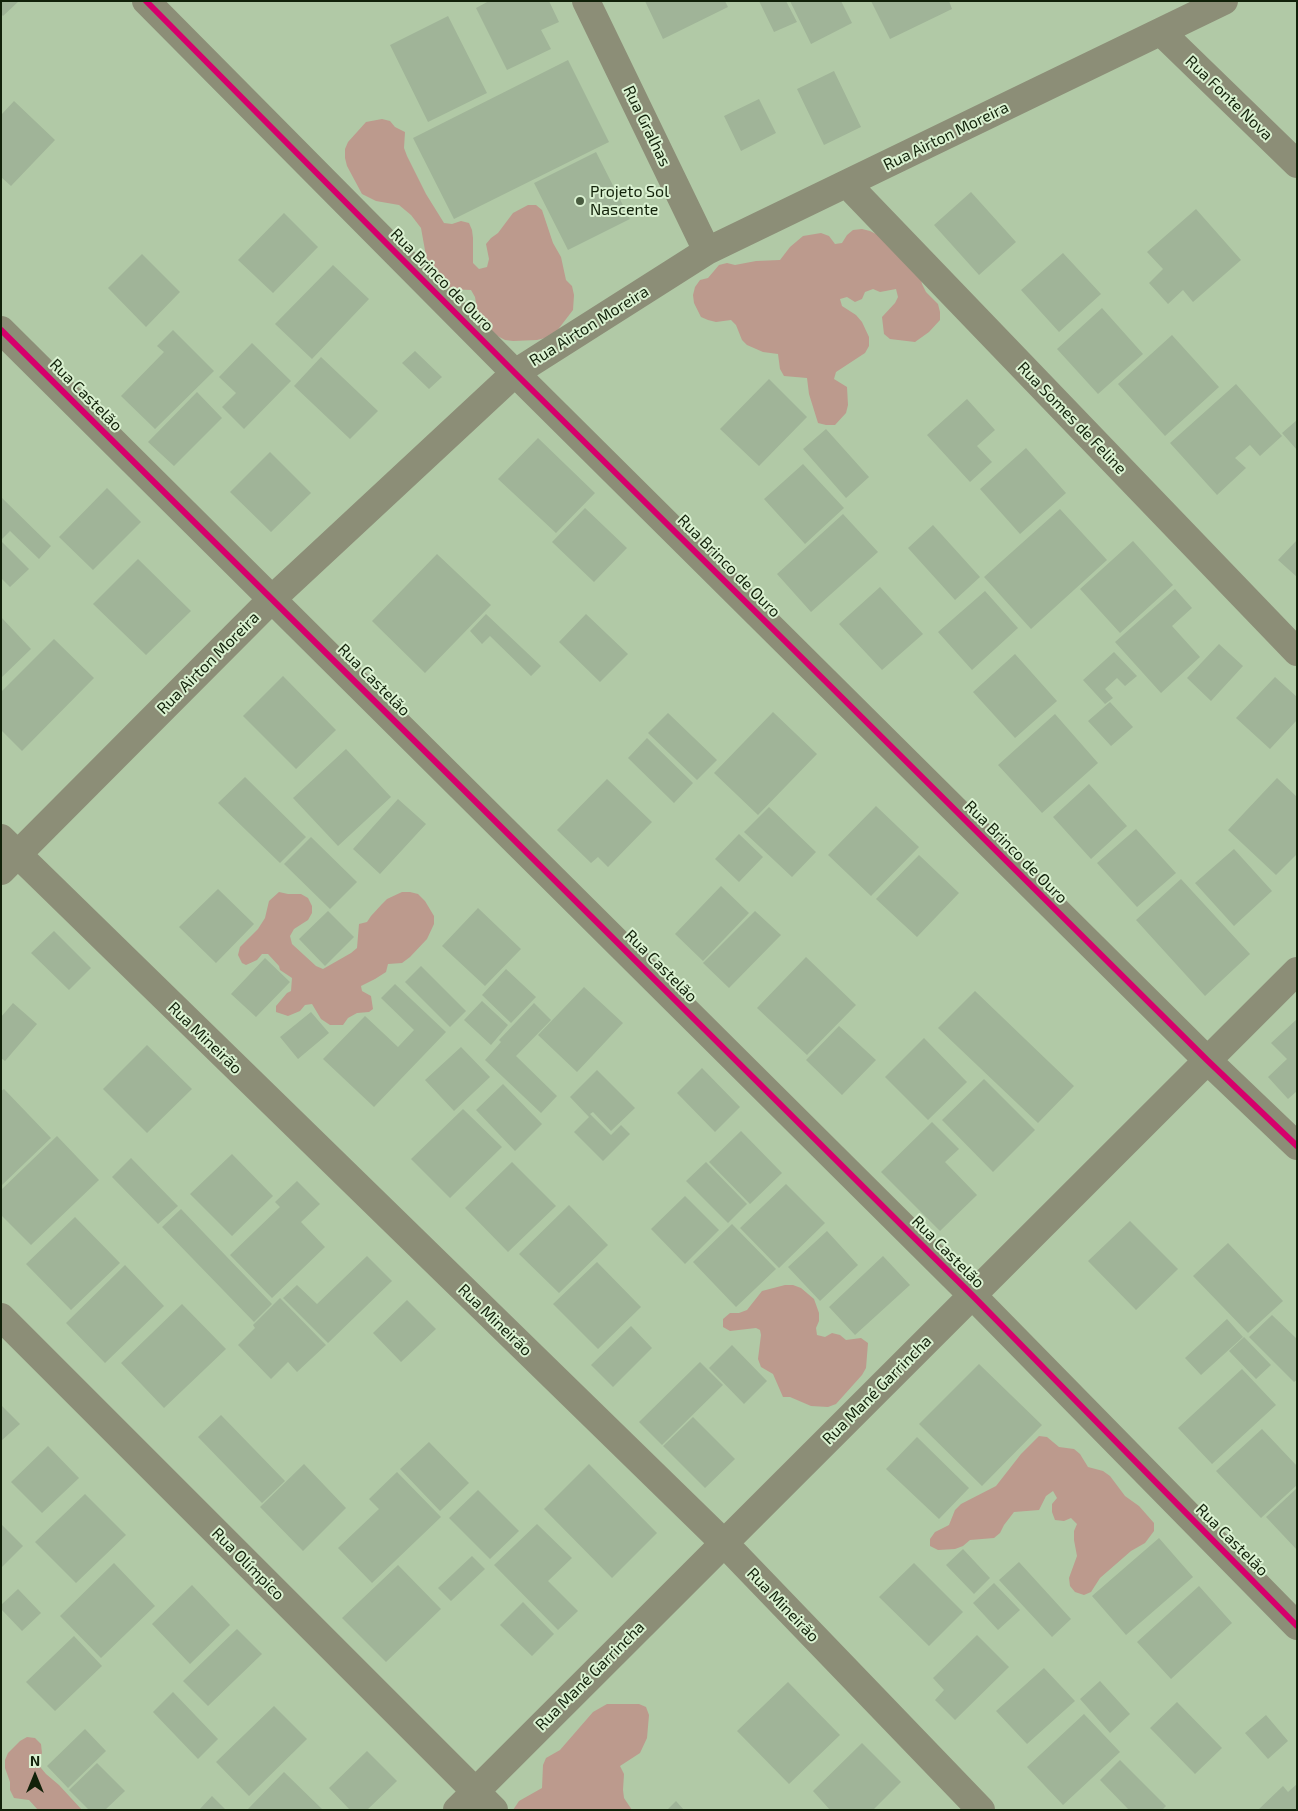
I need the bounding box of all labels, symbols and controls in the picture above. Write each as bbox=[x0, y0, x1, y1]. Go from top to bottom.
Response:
street label: Rua Fonte Nova bbox=[1181, 52, 1277, 144]
street label: Rua Gralhas bbox=[619, 82, 675, 170]
street label: Rua Airton Moreira bbox=[880, 97, 1012, 175]
place label: Projeto Sol Nascente bbox=[590, 182, 669, 220]
marker: Projeto Sol Nascente bbox=[574, 195, 586, 207]
street label: Rua Brinco de Ouro bbox=[387, 225, 497, 335]
street label: Rua Airton Moreira bbox=[526, 282, 652, 370]
street label: Rua Castelão bbox=[46, 355, 126, 435]
street label: Rua Somes de Feline bbox=[1013, 358, 1131, 478]
street label: Rua Brinco de Ouro bbox=[674, 511, 784, 621]
street label: Rua Airton Moreira bbox=[153, 608, 263, 718]
street label: Rua Castelão bbox=[334, 640, 414, 720]
street label: Rua Brinco de Ouro bbox=[961, 797, 1071, 907]
street label: Rua Castelão bbox=[621, 926, 701, 1006]
street label: Rua Mineirão bbox=[164, 998, 246, 1078]
street label: Rua Castelão bbox=[908, 1212, 988, 1292]
street label: Rua Mineirão bbox=[454, 1280, 536, 1360]
street label: Rua Mané Garrincha bbox=[818, 1331, 936, 1449]
street label: Rua Castelão bbox=[1192, 1500, 1272, 1580]
street label: Rua Olímpico bbox=[208, 1524, 288, 1604]
street label: Rua Mineirão bbox=[743, 1564, 823, 1646]
street label: Rua Mané Garrincha bbox=[531, 1617, 649, 1735]
north arrow bbox=[10, 1751, 60, 1801]
text: N bbox=[30, 1752, 40, 1769]

